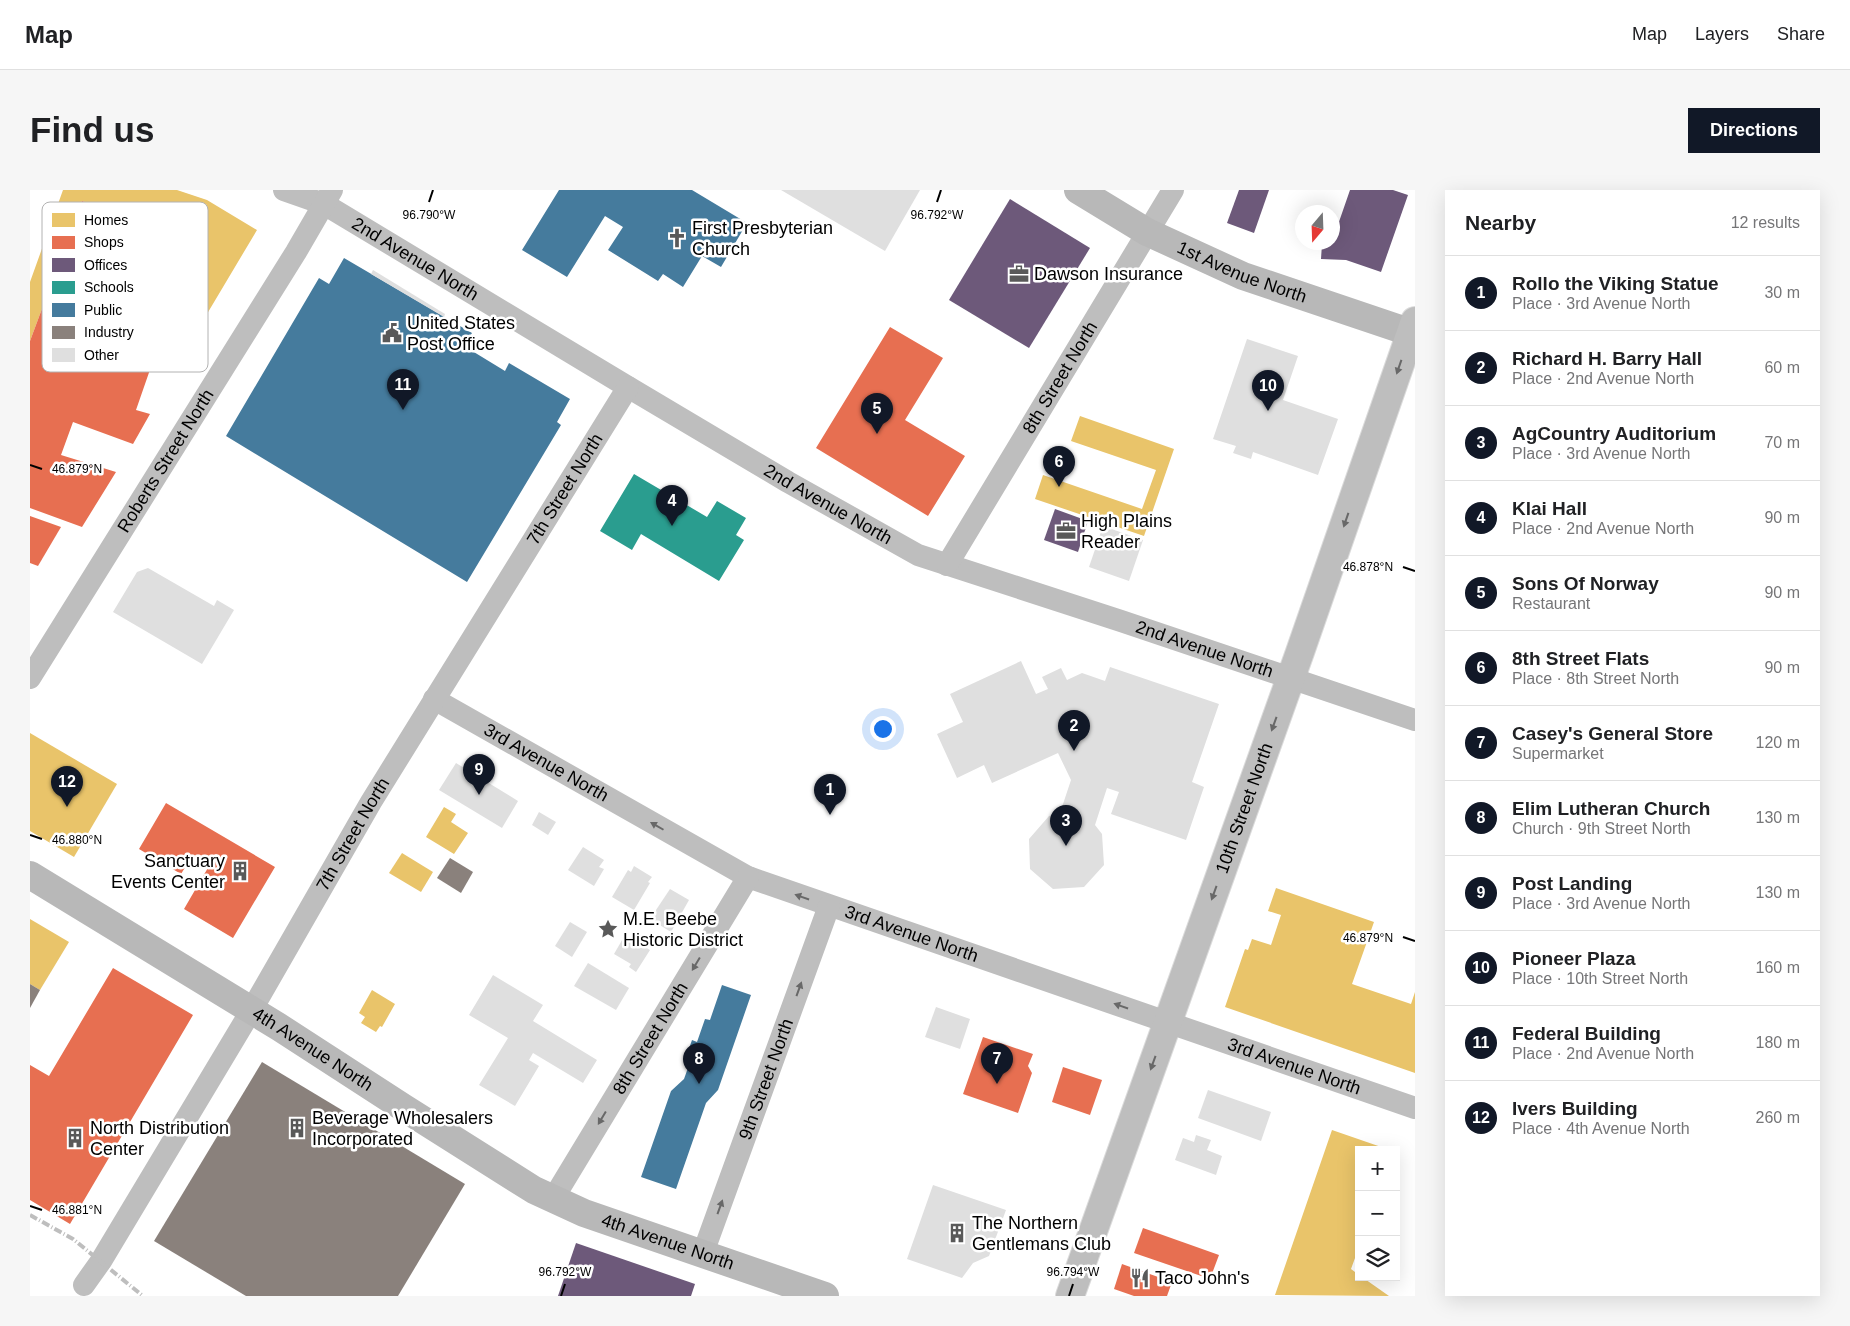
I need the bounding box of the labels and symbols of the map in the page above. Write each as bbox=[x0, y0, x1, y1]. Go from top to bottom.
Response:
legend bbox=[42, 202, 208, 372]
north arrow bbox=[1295, 205, 1340, 250]
text: 96.790°W bbox=[403, 208, 456, 222]
text: 96.792°W bbox=[911, 208, 964, 222]
text: Homes bbox=[84, 212, 128, 228]
street label: 2nd Avenue North bbox=[349, 213, 482, 305]
place label: First Presbyterian Church bbox=[692, 218, 833, 259]
church icon: First Presbyterian Church bbox=[666, 227, 688, 249]
text: Shops bbox=[84, 234, 124, 250]
street label: 1st Avenue North bbox=[1174, 237, 1309, 307]
text: Offices bbox=[84, 257, 127, 273]
office icon: Dawson Insurance bbox=[1008, 263, 1030, 285]
place label: Dawson Insurance bbox=[1034, 264, 1183, 284]
text: Schools bbox=[84, 279, 134, 295]
text: Public bbox=[84, 302, 122, 318]
place label: United States Post Office bbox=[407, 313, 515, 354]
street label: 8th Street North bbox=[1019, 318, 1101, 437]
public building icon: United States Post Office bbox=[381, 322, 403, 344]
text: Industry bbox=[84, 324, 134, 340]
text: Other bbox=[84, 347, 119, 363]
one-way arrow bbox=[1395, 359, 1402, 374]
pin: 11 bbox=[387, 369, 419, 410]
pin: 10 bbox=[1252, 370, 1284, 411]
street label: Roberts Street North bbox=[113, 385, 218, 536]
pin: 5 bbox=[861, 393, 893, 434]
street label: 7th Street North bbox=[523, 430, 607, 548]
pin: 6 bbox=[1043, 446, 1075, 487]
street label: 2nd Avenue North bbox=[760, 460, 895, 548]
text: 46.879°N bbox=[52, 462, 102, 476]
pin: 4 bbox=[656, 485, 688, 526]
place label: High Plains Reader bbox=[1081, 511, 1172, 552]
one-way arrow bbox=[1342, 513, 1350, 528]
office icon: High Plains Reader bbox=[1055, 520, 1077, 542]
text: 46.878°N bbox=[1343, 560, 1393, 574]
street label: 2nd Avenue North bbox=[1133, 617, 1276, 682]
pin: 2 bbox=[1058, 710, 1090, 751]
your location bbox=[870, 716, 896, 742]
one-way arrow bbox=[1270, 717, 1278, 732]
street label: 3rd Avenue North bbox=[480, 719, 612, 806]
street label: 10th Street North bbox=[1212, 740, 1277, 876]
pin: 9 bbox=[463, 754, 495, 795]
pin: 12 bbox=[51, 766, 83, 807]
street label: 7th Street North bbox=[312, 774, 394, 894]
pin: 1 bbox=[814, 774, 846, 815]
pin: 3 bbox=[1050, 805, 1082, 846]
one-way arrow bbox=[650, 821, 663, 830]
text: 46.880°N bbox=[52, 833, 102, 847]
place label: Sanctuary Events Center bbox=[111, 851, 225, 892]
building icon: Sanctuary Events Center bbox=[229, 860, 251, 882]
one-way arrow bbox=[1210, 886, 1217, 901]
one-way arrow bbox=[794, 893, 809, 901]
street label: 3rd Avenue North bbox=[842, 901, 981, 966]
place label: M.E. Beebe Historic District bbox=[623, 909, 743, 950]
place icon: M.E. Beebe Historic District bbox=[597, 918, 619, 940]
text: 46.879°N bbox=[1343, 931, 1393, 945]
one-way arrow bbox=[691, 957, 700, 970]
street label: 8th Street North bbox=[609, 979, 692, 1098]
one-way arrow bbox=[795, 981, 803, 996]
one-way arrow bbox=[1114, 1002, 1129, 1010]
street label: 4th Avenue North bbox=[249, 1003, 377, 1095]
street label: 9th Street North bbox=[735, 1016, 797, 1142]
street label: 3rd Avenue North bbox=[1225, 1034, 1364, 1099]
pin: 8 bbox=[683, 1043, 715, 1084]
pin: 7 bbox=[981, 1043, 1013, 1084]
one-way arrow bbox=[1149, 1056, 1157, 1071]
place label: Beverage Wholesalers Incorporated bbox=[312, 1108, 493, 1149]
one-way arrow bbox=[597, 1111, 607, 1124]
building icon: Beverage Wholesalers Incorporated bbox=[286, 1117, 308, 1139]
place label: North Distribution Center bbox=[90, 1118, 229, 1159]
building icon: North Distribution Center bbox=[64, 1127, 86, 1149]
one-way arrow bbox=[716, 1199, 724, 1214]
text: 46.881°N bbox=[52, 1203, 102, 1217]
street label: 4th Avenue North bbox=[599, 1210, 737, 1274]
place label: The Northern Gentlemans Club bbox=[972, 1213, 1111, 1254]
building icon: The Northern Gentlemans Club bbox=[946, 1222, 968, 1244]
text: 96.792°W bbox=[539, 1265, 592, 1279]
text: 96.794°W bbox=[1047, 1265, 1100, 1279]
restaurant icon: Taco John's bbox=[1129, 1267, 1151, 1289]
place label: Taco John's bbox=[1155, 1268, 1250, 1288]

